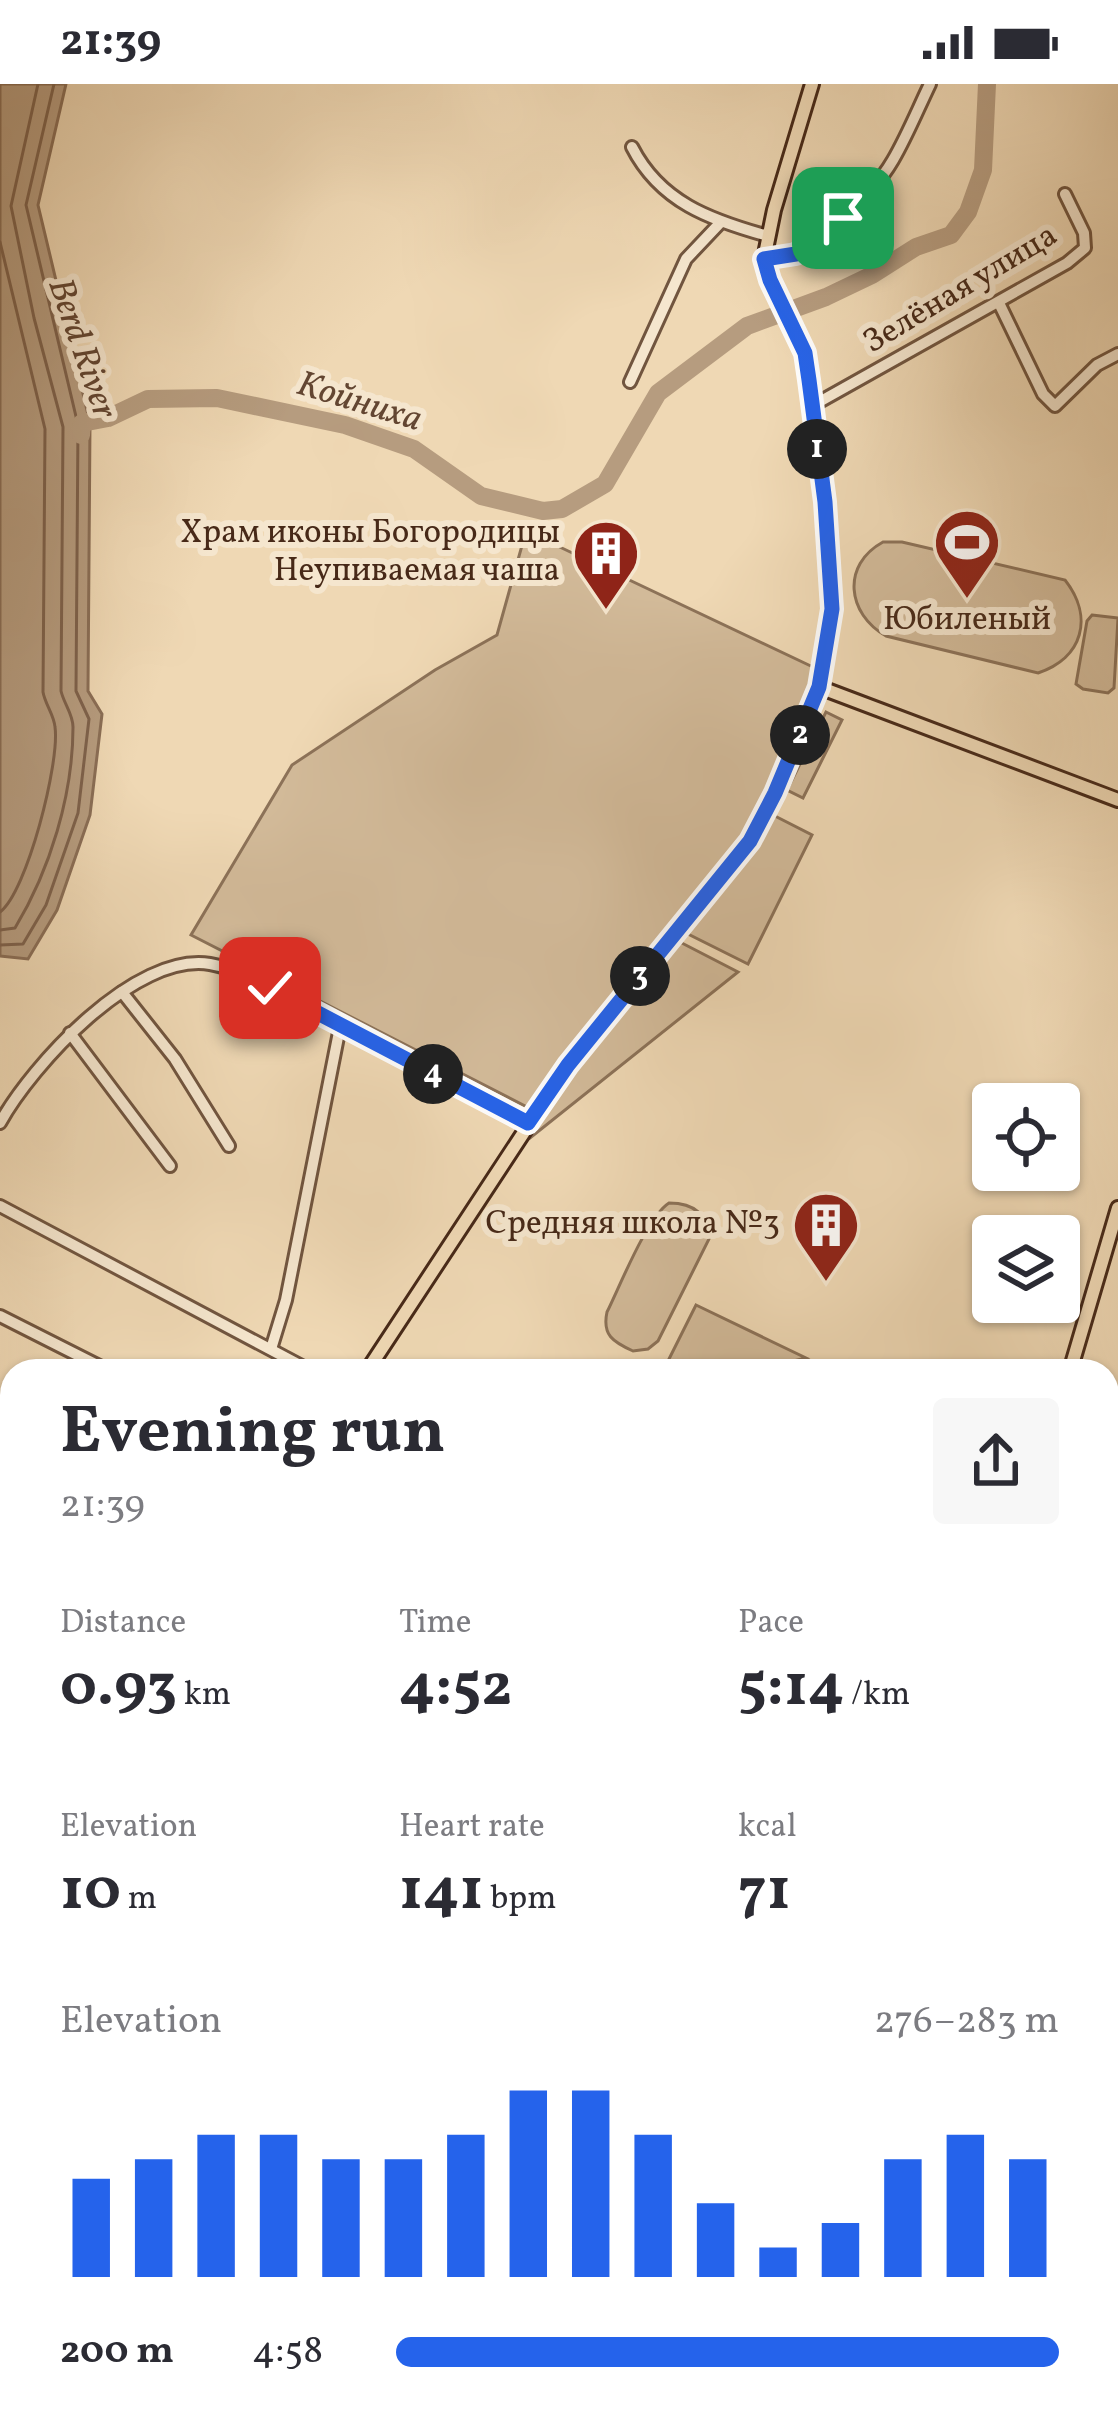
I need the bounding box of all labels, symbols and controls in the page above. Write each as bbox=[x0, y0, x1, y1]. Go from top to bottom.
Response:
text: 21:39 bbox=[60, 11, 161, 74]
pin bbox=[792, 167, 894, 269]
icon: arrive bbox=[810, 185, 876, 251]
street label: Зелёная улица bbox=[855, 214, 1067, 366]
water label: Berd River bbox=[34, 272, 129, 426]
water label: Койниха bbox=[290, 360, 428, 446]
pin: 1 bbox=[787, 419, 847, 479]
text: 1 bbox=[810, 426, 824, 472]
sports icon: Юбиленый bbox=[932, 507, 1002, 601]
place label: Храм иконы Богородицы Неупиваемая чаша bbox=[180, 511, 560, 595]
building icon: Храм иконы Богородицы Неупиваемая чаша bbox=[571, 518, 641, 612]
place label: Юбиленый bbox=[883, 598, 1051, 644]
pin: 2 bbox=[770, 705, 830, 765]
text: 2 bbox=[791, 712, 809, 758]
pin bbox=[219, 937, 321, 1039]
pin: 3 bbox=[610, 946, 670, 1006]
text: 3 bbox=[632, 953, 648, 999]
icon: check bbox=[237, 955, 303, 1021]
pin: 4 bbox=[403, 1044, 463, 1104]
text: 4 bbox=[423, 1051, 443, 1097]
map controls bbox=[972, 1083, 1080, 1323]
button: locate bbox=[972, 1083, 1080, 1191]
building icon: Средняя школа №3 bbox=[791, 1190, 861, 1284]
place label: Средняя школа №3 bbox=[486, 1202, 780, 1248]
button: layers bbox=[972, 1215, 1080, 1323]
text: Evening run bbox=[60, 1388, 446, 1480]
button: share bbox=[933, 1398, 1059, 1524]
text: 21:39 bbox=[60, 1479, 145, 1533]
text: Distance bbox=[60, 1601, 186, 1647]
text: Time bbox=[399, 1601, 471, 1647]
text: Pace bbox=[738, 1601, 804, 1647]
text: 0.93 bbox=[60, 1647, 177, 1730]
text: 4:52 bbox=[399, 1647, 512, 1730]
text: 5:14 bbox=[738, 1647, 844, 1730]
text: km bbox=[177, 1673, 231, 1719]
text: /km bbox=[844, 1673, 910, 1719]
text: Elevation bbox=[60, 1805, 197, 1851]
text: Heart rate bbox=[399, 1805, 545, 1851]
text: kcal bbox=[738, 1805, 797, 1851]
text: 10 bbox=[60, 1851, 121, 1934]
text: 141 bbox=[399, 1851, 484, 1934]
text: 71 bbox=[738, 1851, 791, 1934]
text: m bbox=[121, 1877, 157, 1923]
text: bpm bbox=[484, 1877, 556, 1923]
text: Elevation bbox=[60, 1995, 222, 2049]
text: 276–283 m bbox=[874, 1995, 1059, 2049]
text: 200 m bbox=[60, 2325, 174, 2379]
text: 4:58 bbox=[252, 2325, 323, 2379]

